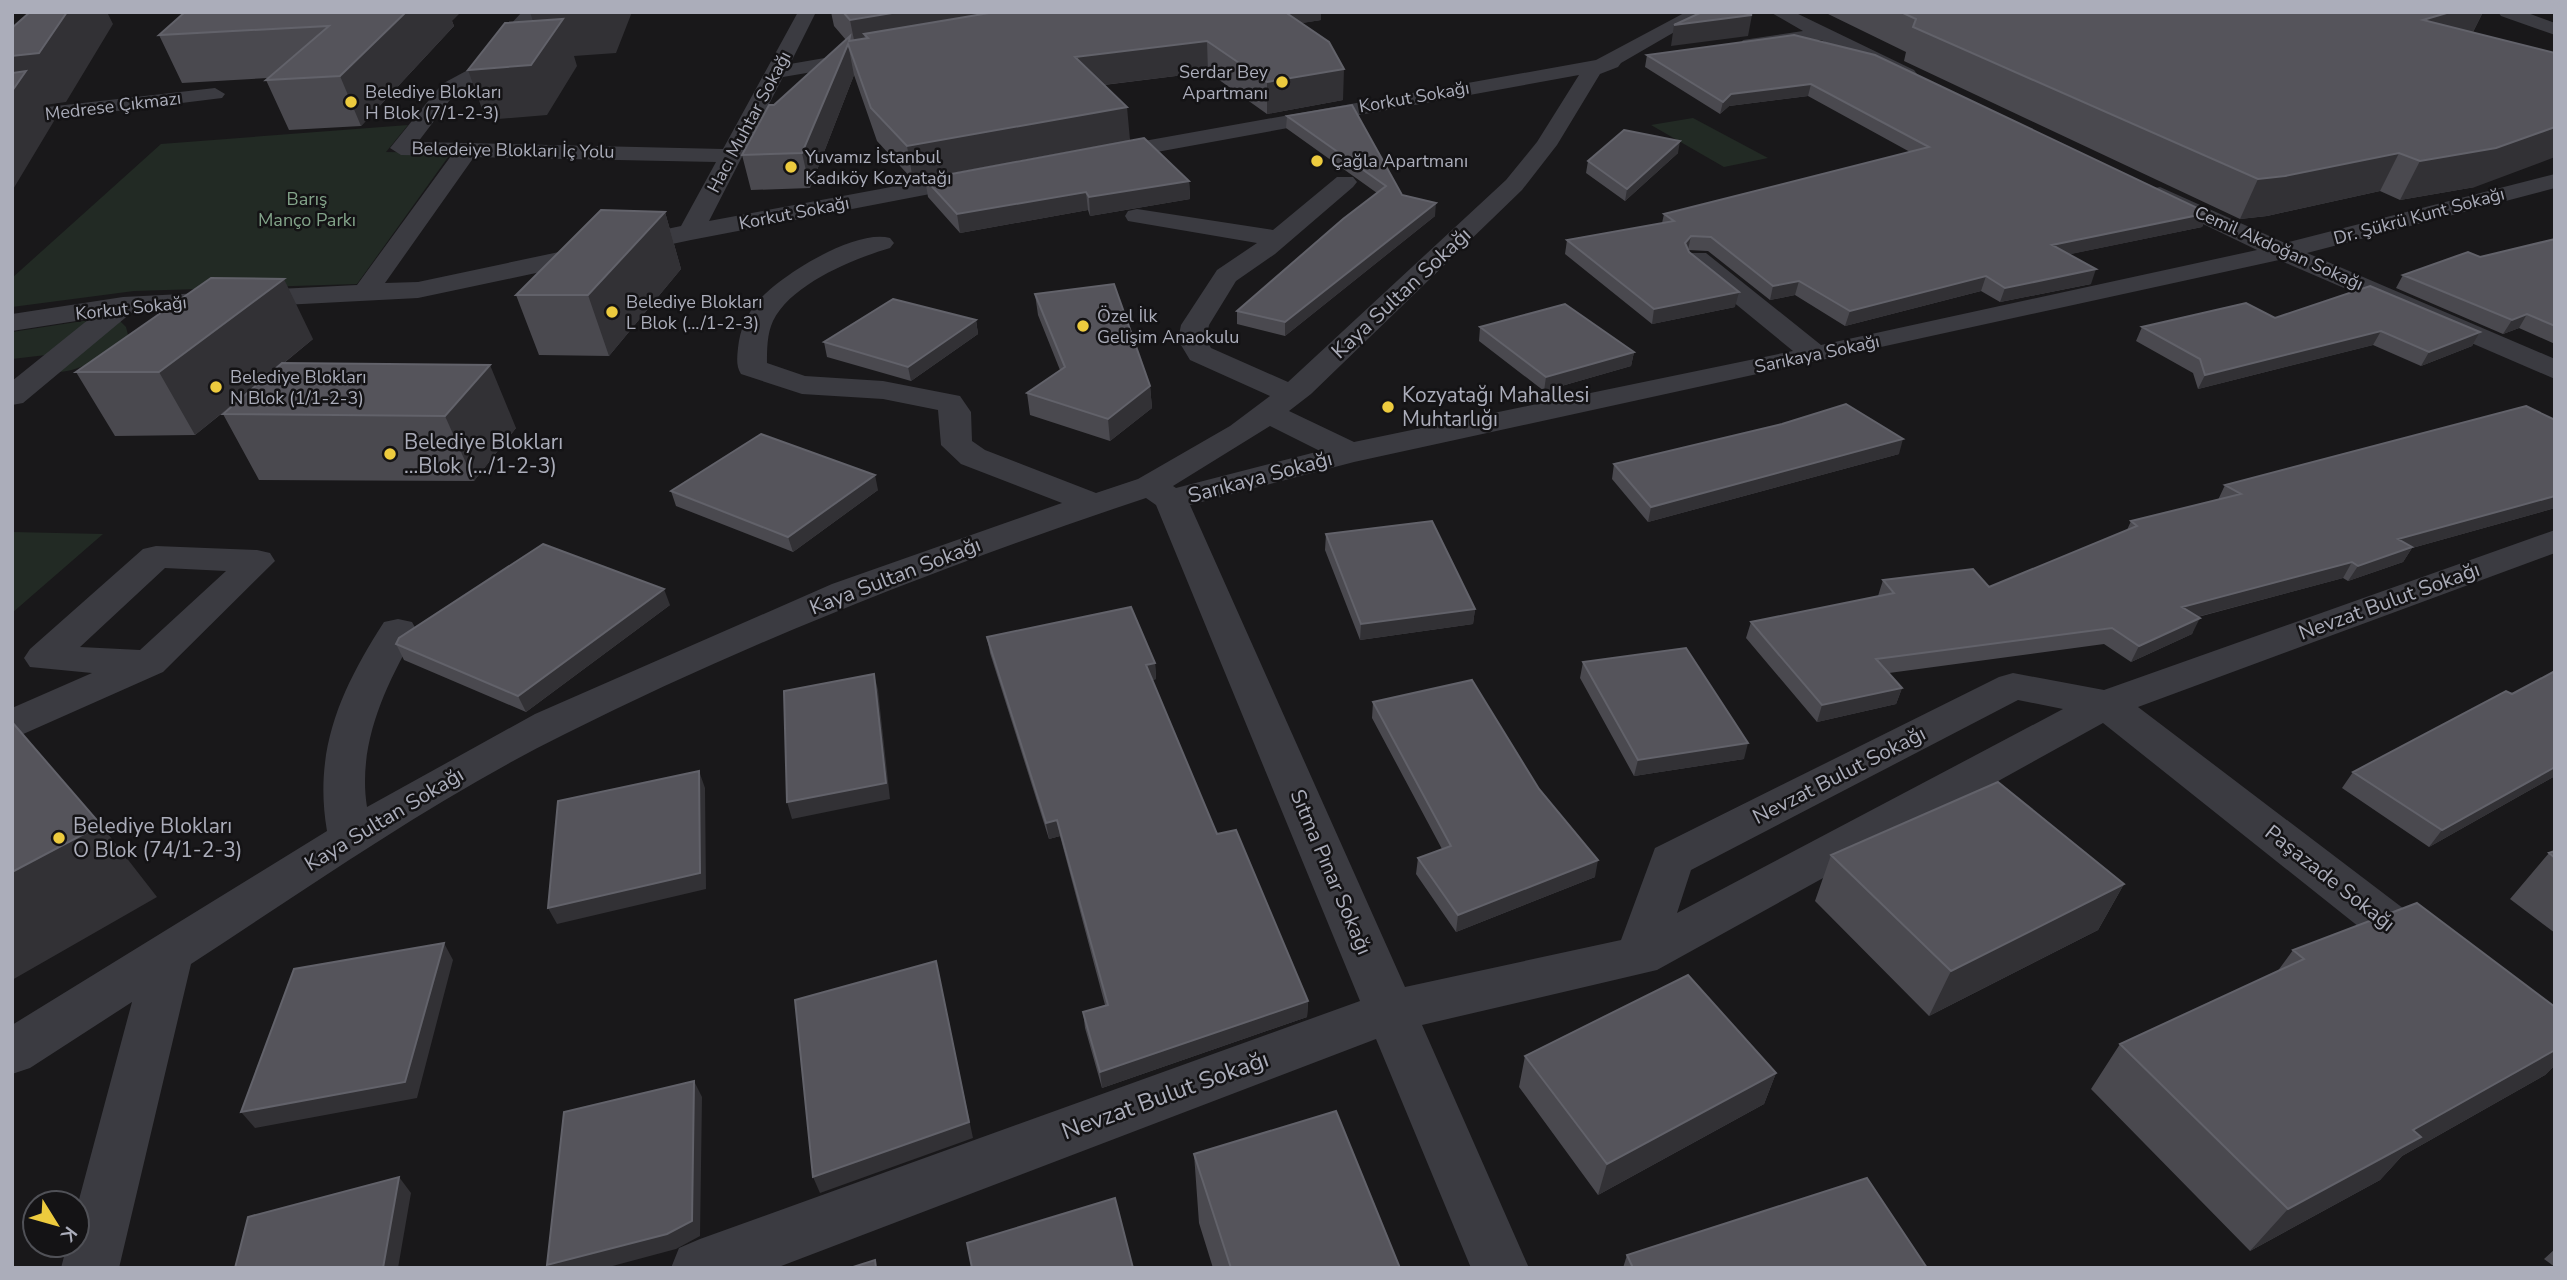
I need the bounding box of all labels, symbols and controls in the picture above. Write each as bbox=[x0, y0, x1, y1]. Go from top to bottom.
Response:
street label: Hacı Muhtar Sokağı bbox=[701, 47, 797, 197]
place label: Serdar Bey Apartmanı bbox=[1179, 60, 1269, 105]
marker: Serdar Bey Apartmanı bbox=[1274, 74, 1290, 90]
street label: Korkut Sokağı bbox=[1357, 75, 1471, 119]
place label: Belediye Blokları H Blok (7/1-2-3) bbox=[365, 80, 501, 125]
street label: Medrese Çıkmazı bbox=[44, 86, 182, 126]
marker: Belediye Blokları H Blok (7/1-2-3) bbox=[343, 94, 359, 110]
street label: Beledeiye Blokları İç Yolu bbox=[411, 136, 615, 164]
place label: Yuvamız İstanbul Kadıköy Kozyatağı bbox=[804, 145, 951, 190]
place label: Çağla Apartmanı bbox=[1331, 149, 1468, 173]
marker: Çağla Apartmanı bbox=[1309, 153, 1325, 169]
marker: Yuvamız İstanbul Kadıköy Kozyatağı bbox=[783, 159, 799, 175]
street label: Dr. Şükrü Kunt Sokağı bbox=[2331, 182, 2507, 250]
park label: Barış Manço Parkı bbox=[258, 187, 356, 232]
street label: Korkut Sokağı bbox=[737, 191, 851, 235]
street label: Cemil Akdoğan Sokağı bbox=[2191, 200, 2367, 296]
street label: Kaya Sultan Sokağı bbox=[1325, 221, 1477, 365]
street label: Korkut Sokağı bbox=[74, 290, 188, 326]
place label: Belediye Blokları L Blok (.../1-2-3) bbox=[626, 290, 762, 335]
marker: Belediye Blokları L Blok (.../1-2-3) bbox=[604, 304, 620, 320]
place label: Özel İlk Gelişim Anaokulu bbox=[1097, 304, 1239, 349]
marker: Özel İlk Gelişim Anaokulu bbox=[1075, 318, 1091, 334]
street label: Sarıkaya Sokağı bbox=[1752, 329, 1882, 379]
place label: Belediye Blokları N Blok (1/1-2-3) bbox=[230, 365, 366, 410]
marker: Belediye Blokları N Blok (1/1-2-3) bbox=[208, 379, 224, 395]
place label: Kozyatağı Mahallesi Muhtarlığı bbox=[1402, 381, 1589, 433]
marker: Kozyatağı Mahallesi Muhtarlığı bbox=[1380, 399, 1396, 415]
place label: Belediye Blokları ...Blok (.../1-2-3) bbox=[404, 428, 563, 480]
street label: Sarıkaya Sokağı bbox=[1185, 444, 1335, 510]
marker: Belediye Blokları ...Blok (.../1-2-3) bbox=[382, 446, 398, 462]
street label: Kaya Sultan Sokağı bbox=[805, 530, 985, 622]
street label: Nevzat Bulut Sokağı bbox=[2295, 555, 2483, 647]
street label: Nevzat Bulut Sokağı bbox=[1748, 719, 1930, 831]
street label: Kaya Sultan Sokağı bbox=[299, 760, 469, 878]
street label: Sıtma Pınar Sokağı bbox=[1284, 785, 1378, 959]
place label: Belediye Blokları O Blok (74/1-2-3) bbox=[73, 812, 242, 864]
street label: Paşazade Sokağı bbox=[2259, 818, 2401, 938]
marker: Belediye Blokları O Blok (74/1-2-3) bbox=[51, 830, 67, 846]
street label: Nevzat Bulut Sokağı bbox=[1057, 1043, 1273, 1147]
north arrow bbox=[21, 1189, 91, 1259]
text: K bbox=[54, 1221, 83, 1248]

